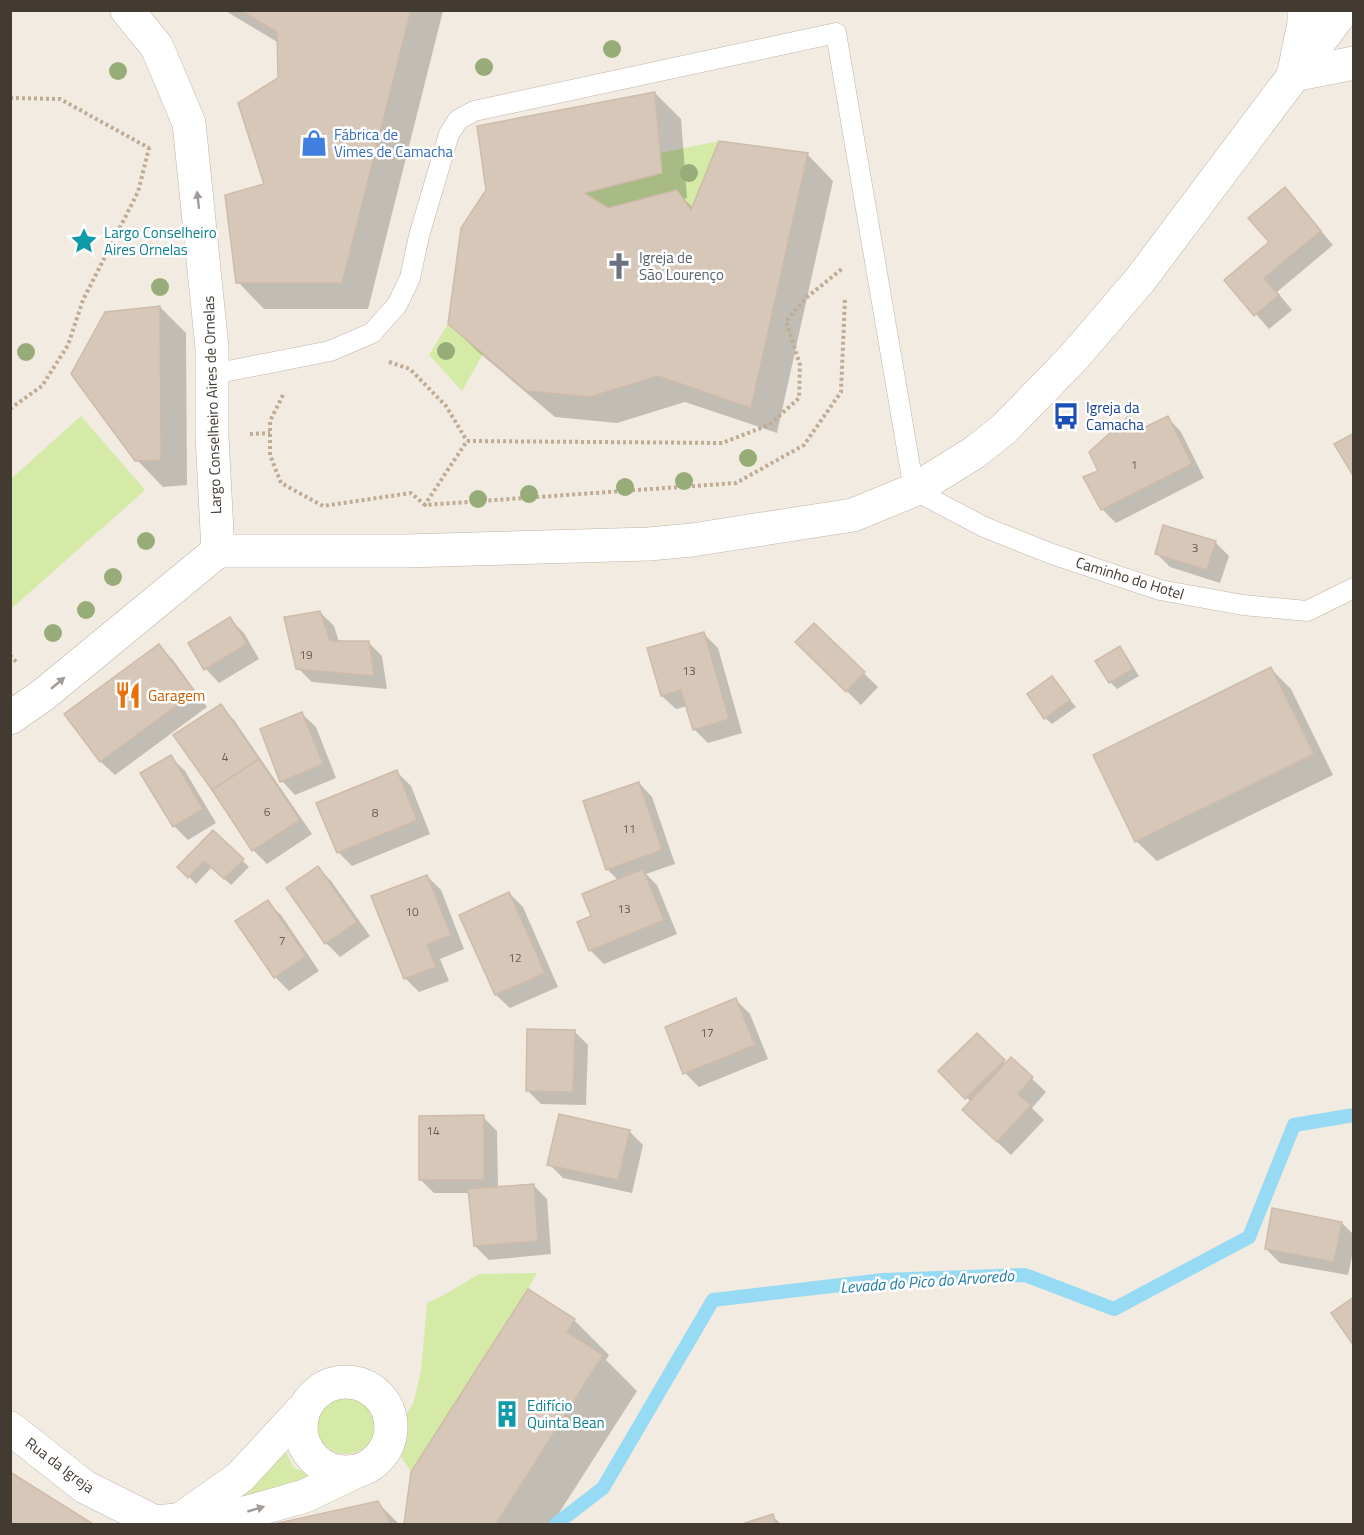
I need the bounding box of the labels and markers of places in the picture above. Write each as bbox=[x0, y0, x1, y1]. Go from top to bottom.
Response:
place label: Fábrica de Vimes de Camacha bbox=[334, 123, 454, 163]
shop icon: Fábrica de Vimes de Camacha bbox=[299, 128, 329, 158]
place label: Largo Conselheiro Aires Ornelas bbox=[104, 221, 217, 261]
place icon: Largo Conselheiro Aires Ornelas bbox=[69, 226, 99, 256]
place label: Igreja de São Lourenço bbox=[639, 246, 724, 286]
church icon: Igreja de São Lourenço bbox=[604, 251, 634, 281]
place label: Igreja da Camacha bbox=[1086, 396, 1144, 436]
bus stop icon: Igreja da Camacha bbox=[1051, 401, 1081, 431]
restaurant icon: Garagem bbox=[113, 680, 143, 710]
place label: Garagem bbox=[148, 684, 205, 707]
place label: Edifício Quinta Bean bbox=[527, 1394, 605, 1434]
building icon: Edifício Quinta Bean bbox=[492, 1399, 522, 1429]

